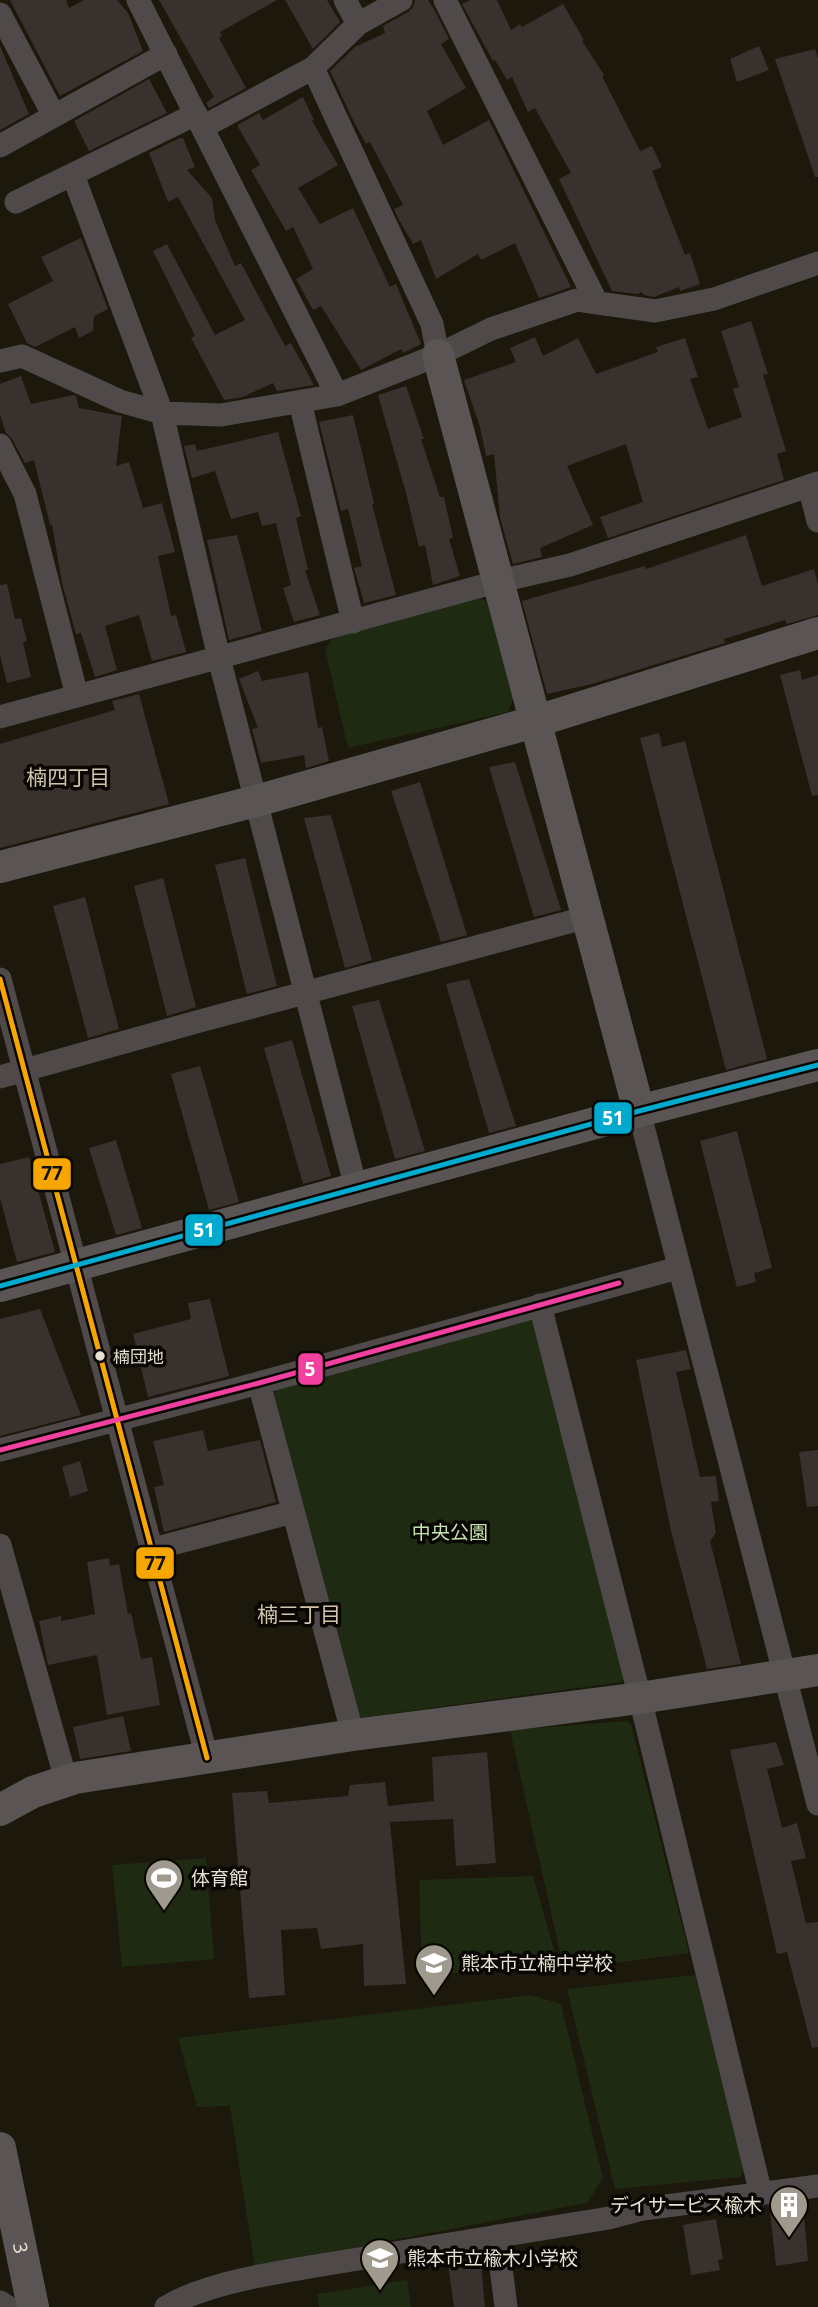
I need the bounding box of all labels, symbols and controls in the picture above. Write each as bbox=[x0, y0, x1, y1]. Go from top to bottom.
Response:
district label: 楠四丁目 bbox=[26, 763, 110, 791]
line badge: 51 bbox=[593, 1101, 633, 1135]
text: 51 bbox=[602, 1105, 624, 1131]
line badge: 77 bbox=[32, 1157, 72, 1191]
text: 77 bbox=[41, 1160, 63, 1186]
line badge: 51 bbox=[184, 1213, 224, 1247]
text: 51 bbox=[193, 1217, 215, 1243]
place label: 楠団地 bbox=[113, 1345, 164, 1368]
marker: 楠団地 bbox=[93, 1349, 107, 1363]
line badge: 5 bbox=[297, 1352, 324, 1386]
text: 5 bbox=[305, 1356, 315, 1382]
park label: 中央公園 bbox=[412, 1519, 488, 1545]
line badge: 77 bbox=[135, 1546, 175, 1580]
text: 77 bbox=[144, 1550, 166, 1576]
district label: 楠三丁目 bbox=[257, 1600, 341, 1628]
sports icon: 体育館 bbox=[143, 1857, 185, 1912]
place label: 体育館 bbox=[191, 1865, 248, 1891]
school or university icon: 熊本市立楠中学校 bbox=[413, 1942, 455, 1997]
place label: 熊本市立楠中学校 bbox=[461, 1950, 613, 1976]
building icon: デイサービス楡木 bbox=[768, 2184, 810, 2239]
place label: デイサービス楡木 bbox=[610, 2192, 762, 2218]
school or university icon: 熊本市立楡木小学校 bbox=[359, 2237, 401, 2292]
street label: 3 bbox=[7, 2240, 35, 2256]
place label: 熊本市立楡木小学校 bbox=[407, 2245, 578, 2271]

